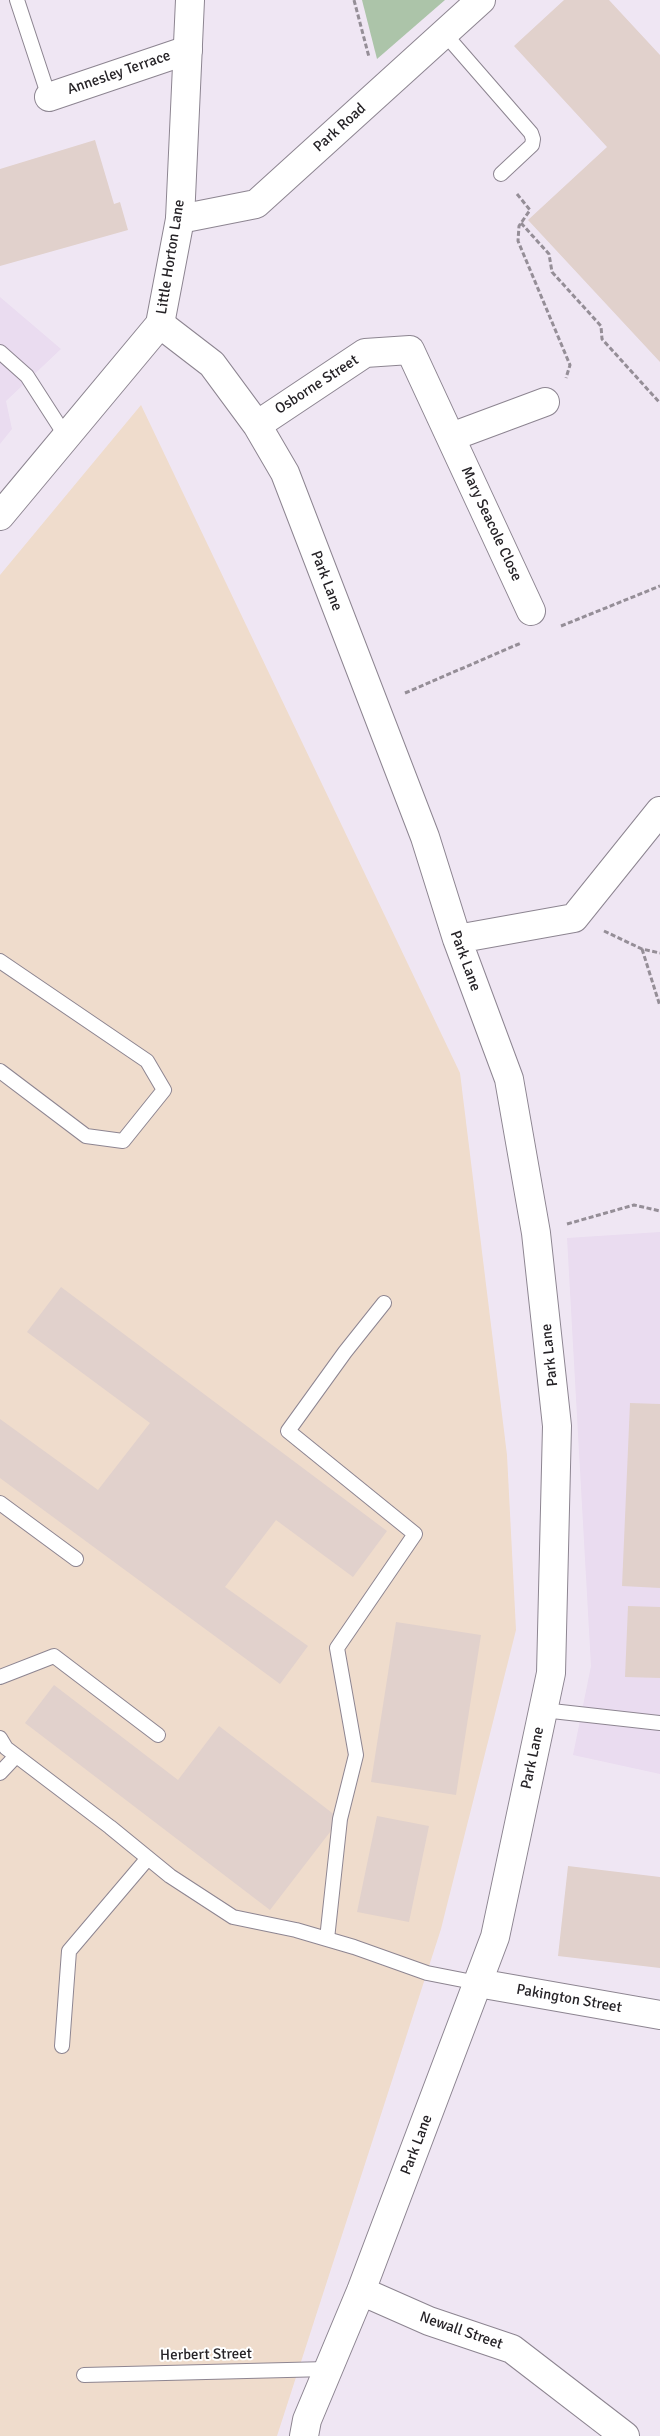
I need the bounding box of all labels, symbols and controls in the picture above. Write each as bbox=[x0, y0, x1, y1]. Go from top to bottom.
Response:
street label: Annesley Terrace bbox=[65, 47, 173, 99]
street label: Park Road bbox=[310, 100, 370, 156]
street label: Little Horton Lane bbox=[153, 198, 189, 316]
street label: Osborne Street bbox=[272, 351, 362, 419]
street label: Mary Seacole Close bbox=[457, 464, 525, 584]
street label: Park Lane bbox=[306, 548, 346, 614]
street label: Park Lane bbox=[446, 928, 484, 994]
street label: Park Lane bbox=[538, 1323, 562, 1387]
street label: Park Lane bbox=[518, 1725, 548, 1791]
street label: Pakington Street bbox=[515, 1981, 623, 2017]
street label: Park Lane bbox=[397, 2112, 437, 2178]
street label: Newall Street bbox=[417, 2308, 505, 2354]
street label: Herbert Street bbox=[160, 2345, 252, 2365]

